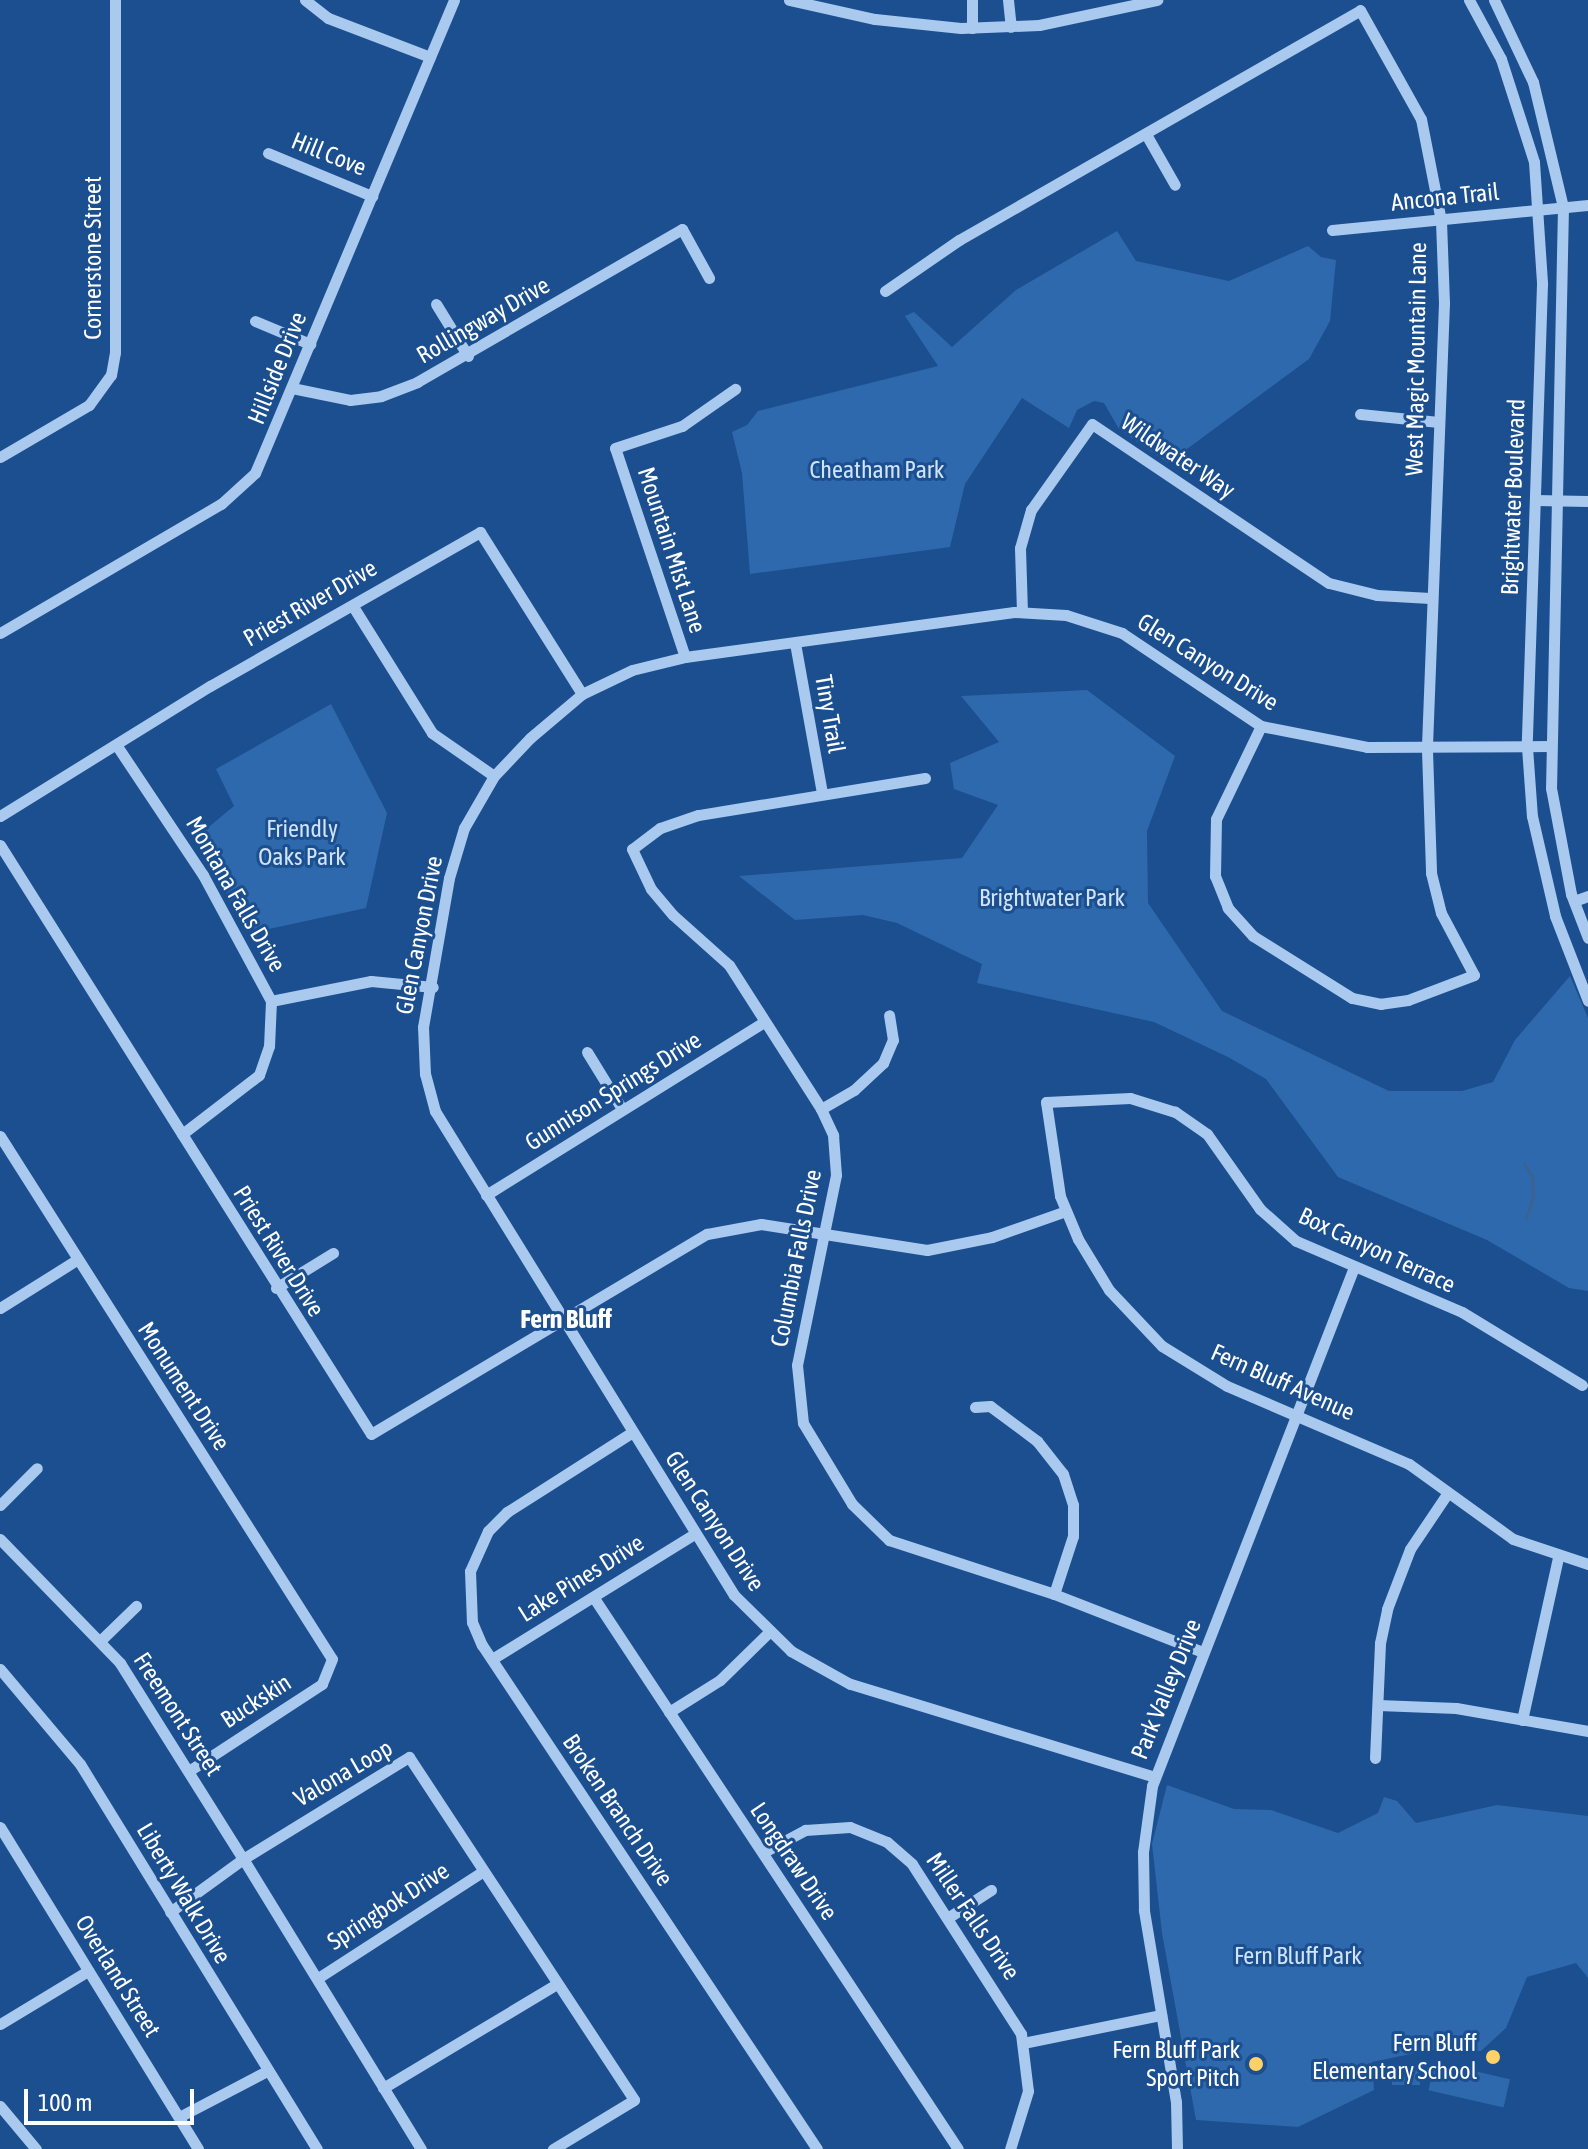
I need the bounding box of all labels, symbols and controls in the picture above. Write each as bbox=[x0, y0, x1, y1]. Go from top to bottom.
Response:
street label: Hill Cove bbox=[288, 126, 370, 182]
street label: Cornerstone Street bbox=[79, 176, 107, 340]
street label: Ancona Trail bbox=[1390, 177, 1500, 217]
street label: West Magic Mountain Lane bbox=[1400, 242, 1432, 476]
street label: Rollingway Drive bbox=[412, 270, 554, 370]
street label: Hillside Drive bbox=[241, 308, 313, 428]
street label: Brightwater Boulevard bbox=[1495, 398, 1531, 596]
street label: Wildwater Way bbox=[1116, 407, 1240, 505]
park label: Cheatham Park bbox=[810, 456, 944, 484]
street label: Mountain Mist Lane bbox=[632, 464, 712, 636]
street label: Priest River Drive bbox=[238, 553, 382, 653]
street label: Glen Canyon Drive bbox=[1132, 607, 1284, 717]
street label: Tiny Trail bbox=[809, 673, 851, 755]
street label: Montana Falls Drive bbox=[180, 811, 292, 977]
park label: Friendly Oaks Park bbox=[258, 815, 346, 871]
street label: Glen Canyon Drive bbox=[390, 853, 448, 1017]
park label: Brightwater Park bbox=[979, 884, 1125, 912]
street label: Gunnison Springs Drive bbox=[520, 1025, 706, 1157]
street label: Columbia Falls Drive bbox=[765, 1167, 827, 1349]
street label: Priest River Drive bbox=[227, 1180, 331, 1322]
street label: Box Canyon Terrace bbox=[1294, 1201, 1460, 1299]
district label: Fern Bluff bbox=[520, 1304, 612, 1336]
street label: Monument Drive bbox=[132, 1316, 236, 1456]
street label: Fern Bluff Avenue bbox=[1207, 1337, 1359, 1427]
street label: Glen Canyon Drive bbox=[659, 1446, 771, 1596]
street label: Lake Pines Drive bbox=[513, 1528, 649, 1628]
street label: Park Valley Drive bbox=[1125, 1615, 1207, 1763]
street label: Freemont Street bbox=[128, 1647, 228, 1781]
street label: Buckskin bbox=[215, 1668, 297, 1734]
street label: Broken Branch Drive bbox=[557, 1729, 679, 1891]
street label: Valona Loop bbox=[289, 1733, 397, 1813]
street label: Longdraw Drive bbox=[744, 1797, 844, 1925]
street label: Liberty Walk Drive bbox=[131, 1818, 237, 1968]
street label: Miller Falls Drive bbox=[920, 1847, 1026, 1985]
street label: Springbok Drive bbox=[322, 1856, 454, 1956]
street label: Overland Street bbox=[69, 1910, 167, 2042]
park label: Fern Bluff Park bbox=[1234, 1942, 1362, 1970]
place label: Fern Bluff Elementary School bbox=[1312, 2029, 1477, 2085]
place label: Fern Bluff Park Sport Pitch bbox=[1112, 2036, 1240, 2092]
marker: Fern Bluff Elementary School bbox=[1484, 2048, 1502, 2066]
marker: Fern Bluff Park Sport Pitch bbox=[1247, 2055, 1265, 2073]
scale bar bbox=[28, 2073, 198, 2123]
text: 100 m bbox=[38, 2089, 92, 2116]

